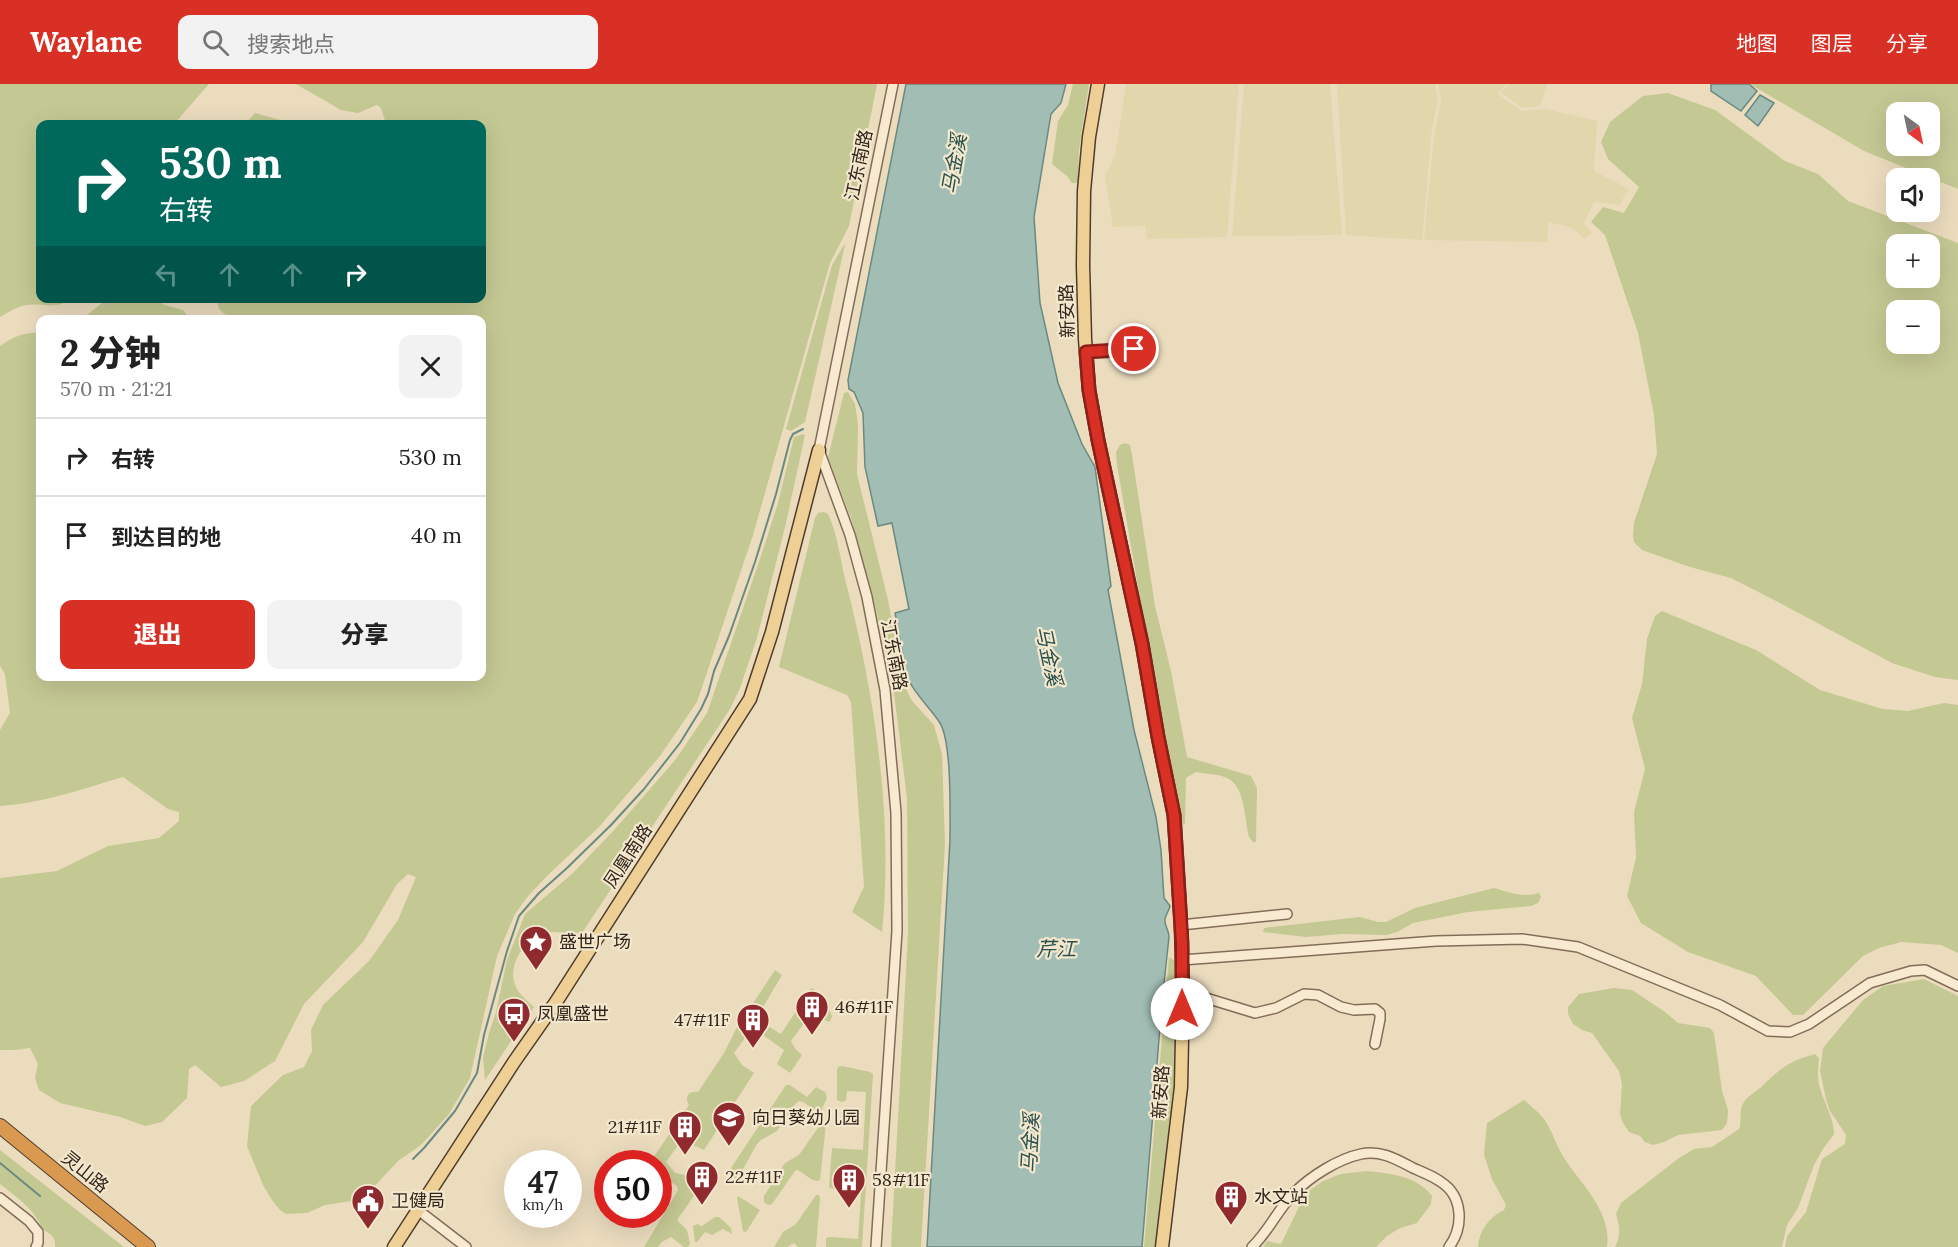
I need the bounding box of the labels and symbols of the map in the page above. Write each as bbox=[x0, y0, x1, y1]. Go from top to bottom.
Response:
north arrow bbox=[1886, 102, 1940, 156]
street label: 江东南路 bbox=[840, 127, 877, 203]
water label: 马金溪 bbox=[936, 130, 971, 196]
street label: 新安路 bbox=[1054, 284, 1079, 338]
pin bbox=[1108, 323, 1159, 374]
street label: 江东南路 bbox=[876, 617, 913, 692]
water label: 马金溪 bbox=[1031, 624, 1068, 690]
street label: 凤凰南路 bbox=[598, 819, 657, 892]
place icon: 盛世广场 bbox=[518, 924, 554, 971]
place label: 盛世广场 bbox=[559, 930, 631, 953]
water label: 芹江 bbox=[1036, 936, 1078, 961]
position arrow bbox=[1150, 977, 1214, 1041]
building icon: 46#11F bbox=[794, 989, 830, 1036]
place label: 46#11F bbox=[835, 995, 893, 1018]
bus stop icon: 凤凰盛世 bbox=[496, 996, 532, 1043]
place label: 凤凰盛世 bbox=[537, 1002, 609, 1025]
building icon: 47#11F bbox=[735, 1002, 771, 1049]
place label: 47#11F bbox=[674, 1008, 730, 1031]
street label: 新安路 bbox=[1147, 1064, 1174, 1120]
school or university icon: 向日葵幼儿园 bbox=[711, 1100, 747, 1147]
place label: 向日葵幼儿园 bbox=[752, 1106, 860, 1129]
building icon: 21#11F bbox=[667, 1109, 703, 1156]
water label: 马金溪 bbox=[1015, 1110, 1044, 1174]
place label: 21#11F bbox=[608, 1115, 662, 1138]
street label: 灵山路 bbox=[57, 1146, 114, 1198]
speed limit sign: 50 bbox=[594, 1150, 672, 1228]
building icon: 22#11F bbox=[684, 1159, 720, 1206]
building icon: 58#11F bbox=[831, 1162, 867, 1209]
place label: 22#11F bbox=[725, 1165, 782, 1188]
place label: 58#11F bbox=[872, 1168, 930, 1191]
building icon: 水文站 bbox=[1213, 1179, 1249, 1226]
public building icon: 卫健局 bbox=[350, 1183, 386, 1230]
place label: 水文站 bbox=[1254, 1185, 1308, 1208]
place label: 卫健局 bbox=[391, 1189, 445, 1212]

